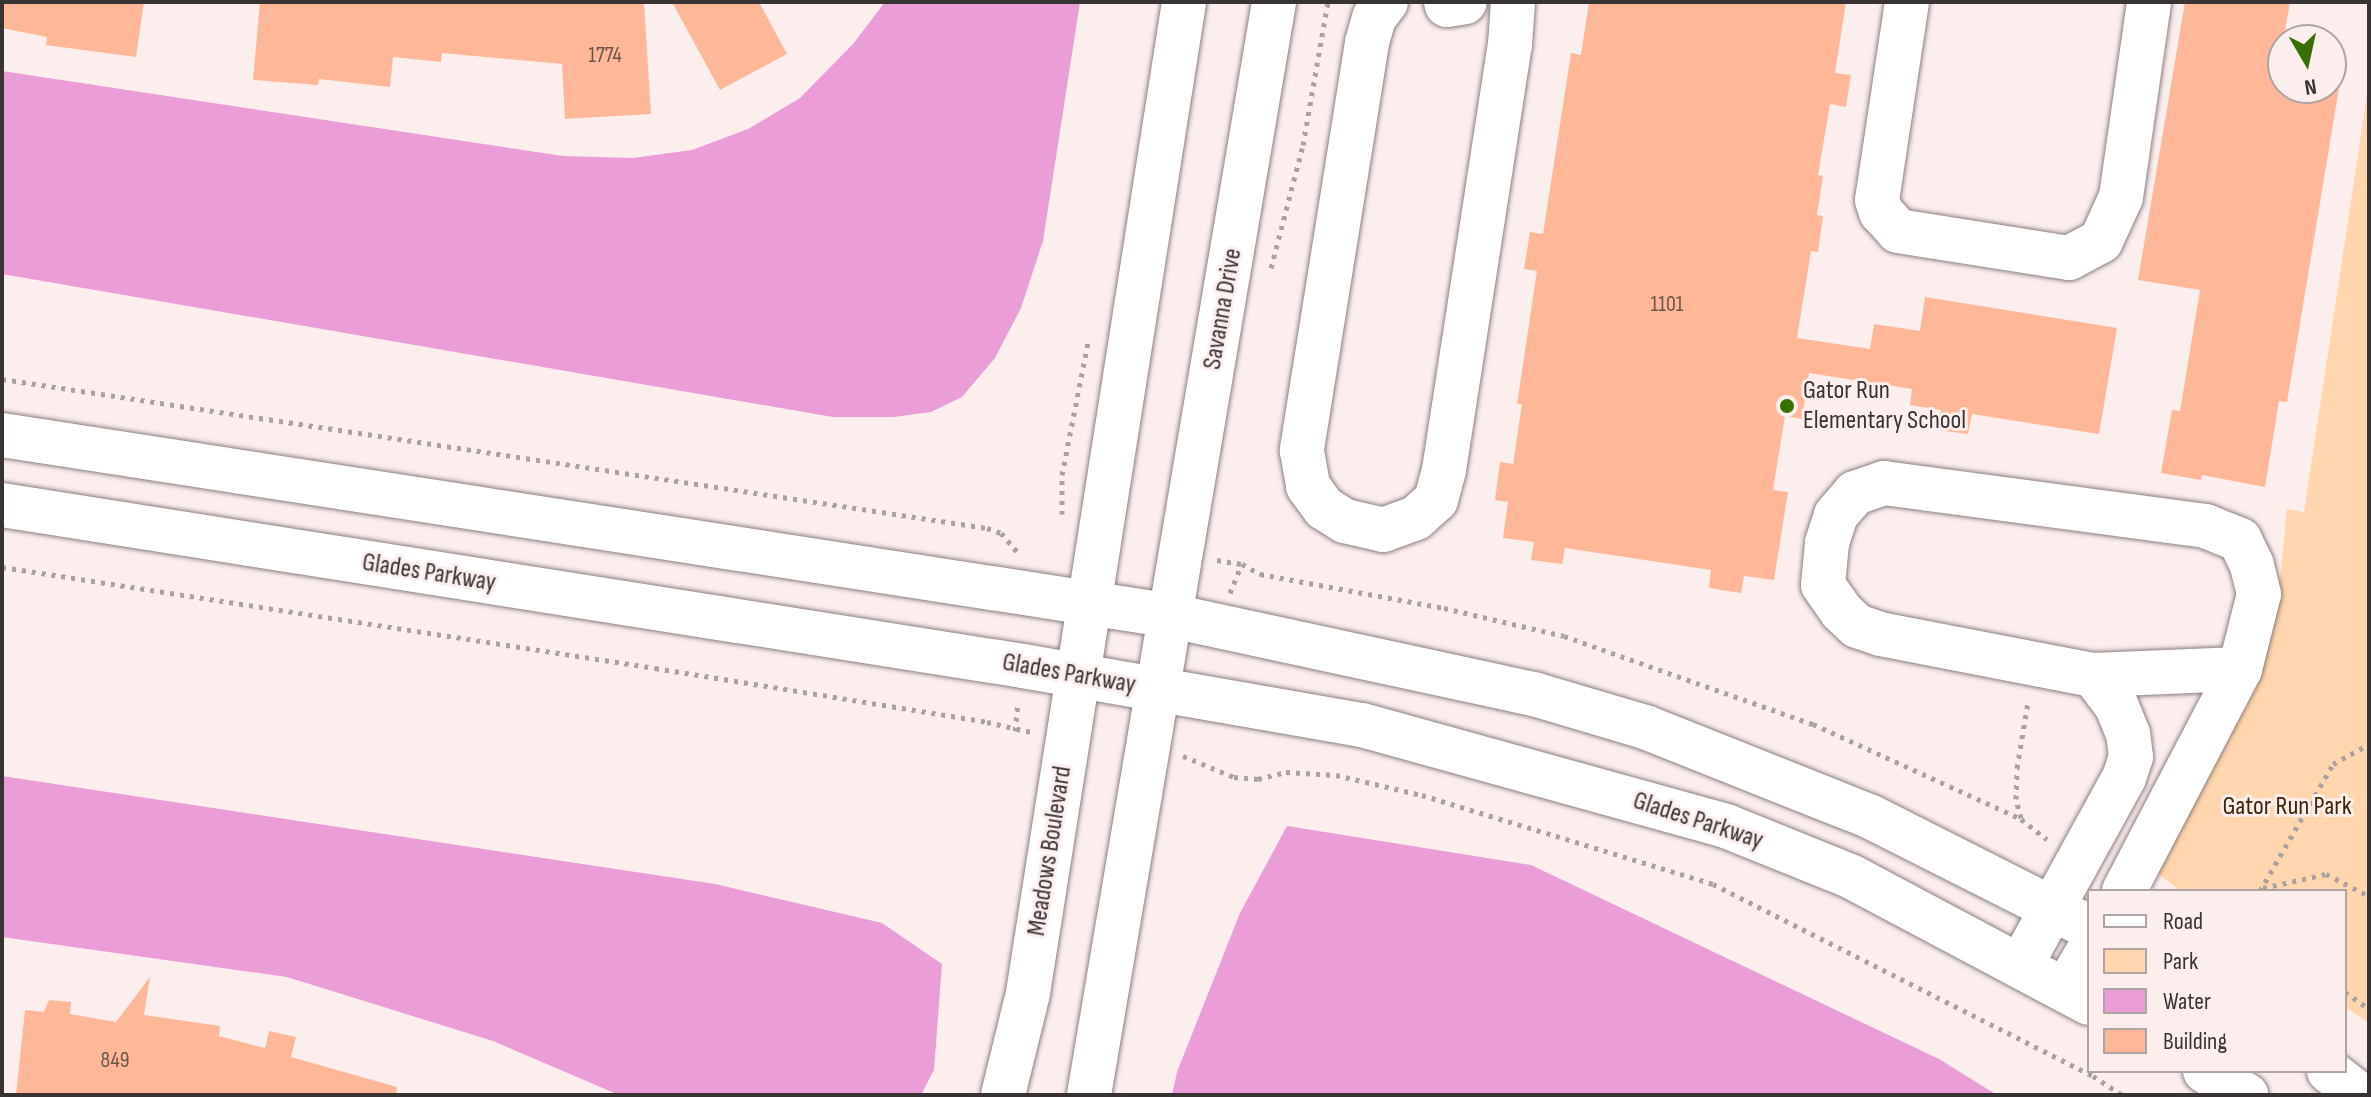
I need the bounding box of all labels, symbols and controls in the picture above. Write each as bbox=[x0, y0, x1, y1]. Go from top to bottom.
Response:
north arrow bbox=[2267, 24, 2347, 104]
house number: 1774 bbox=[588, 43, 622, 69]
text: N bbox=[2303, 72, 2318, 100]
street label: Savanna Drive bbox=[1197, 246, 1249, 372]
house number: 1101 bbox=[1651, 292, 1683, 318]
place label: Gator Run Elementary School bbox=[1803, 375, 1966, 436]
marker: Gator Run Elementary School bbox=[1778, 397, 1796, 415]
street label: Glades Parkway bbox=[360, 547, 498, 599]
street label: Glades Parkway bbox=[1000, 647, 1138, 701]
street label: Meadows Boulevard bbox=[1021, 764, 1079, 938]
street label: Glades Parkway bbox=[1629, 785, 1767, 857]
park label: Gator Run Park bbox=[2222, 791, 2352, 823]
legend bbox=[2087, 889, 2347, 1073]
text: Road bbox=[2163, 907, 2203, 936]
text: Park bbox=[2163, 947, 2198, 976]
text: Water bbox=[2163, 987, 2211, 1016]
text: Building bbox=[2163, 1027, 2227, 1056]
house number: 849 bbox=[100, 1048, 130, 1074]

